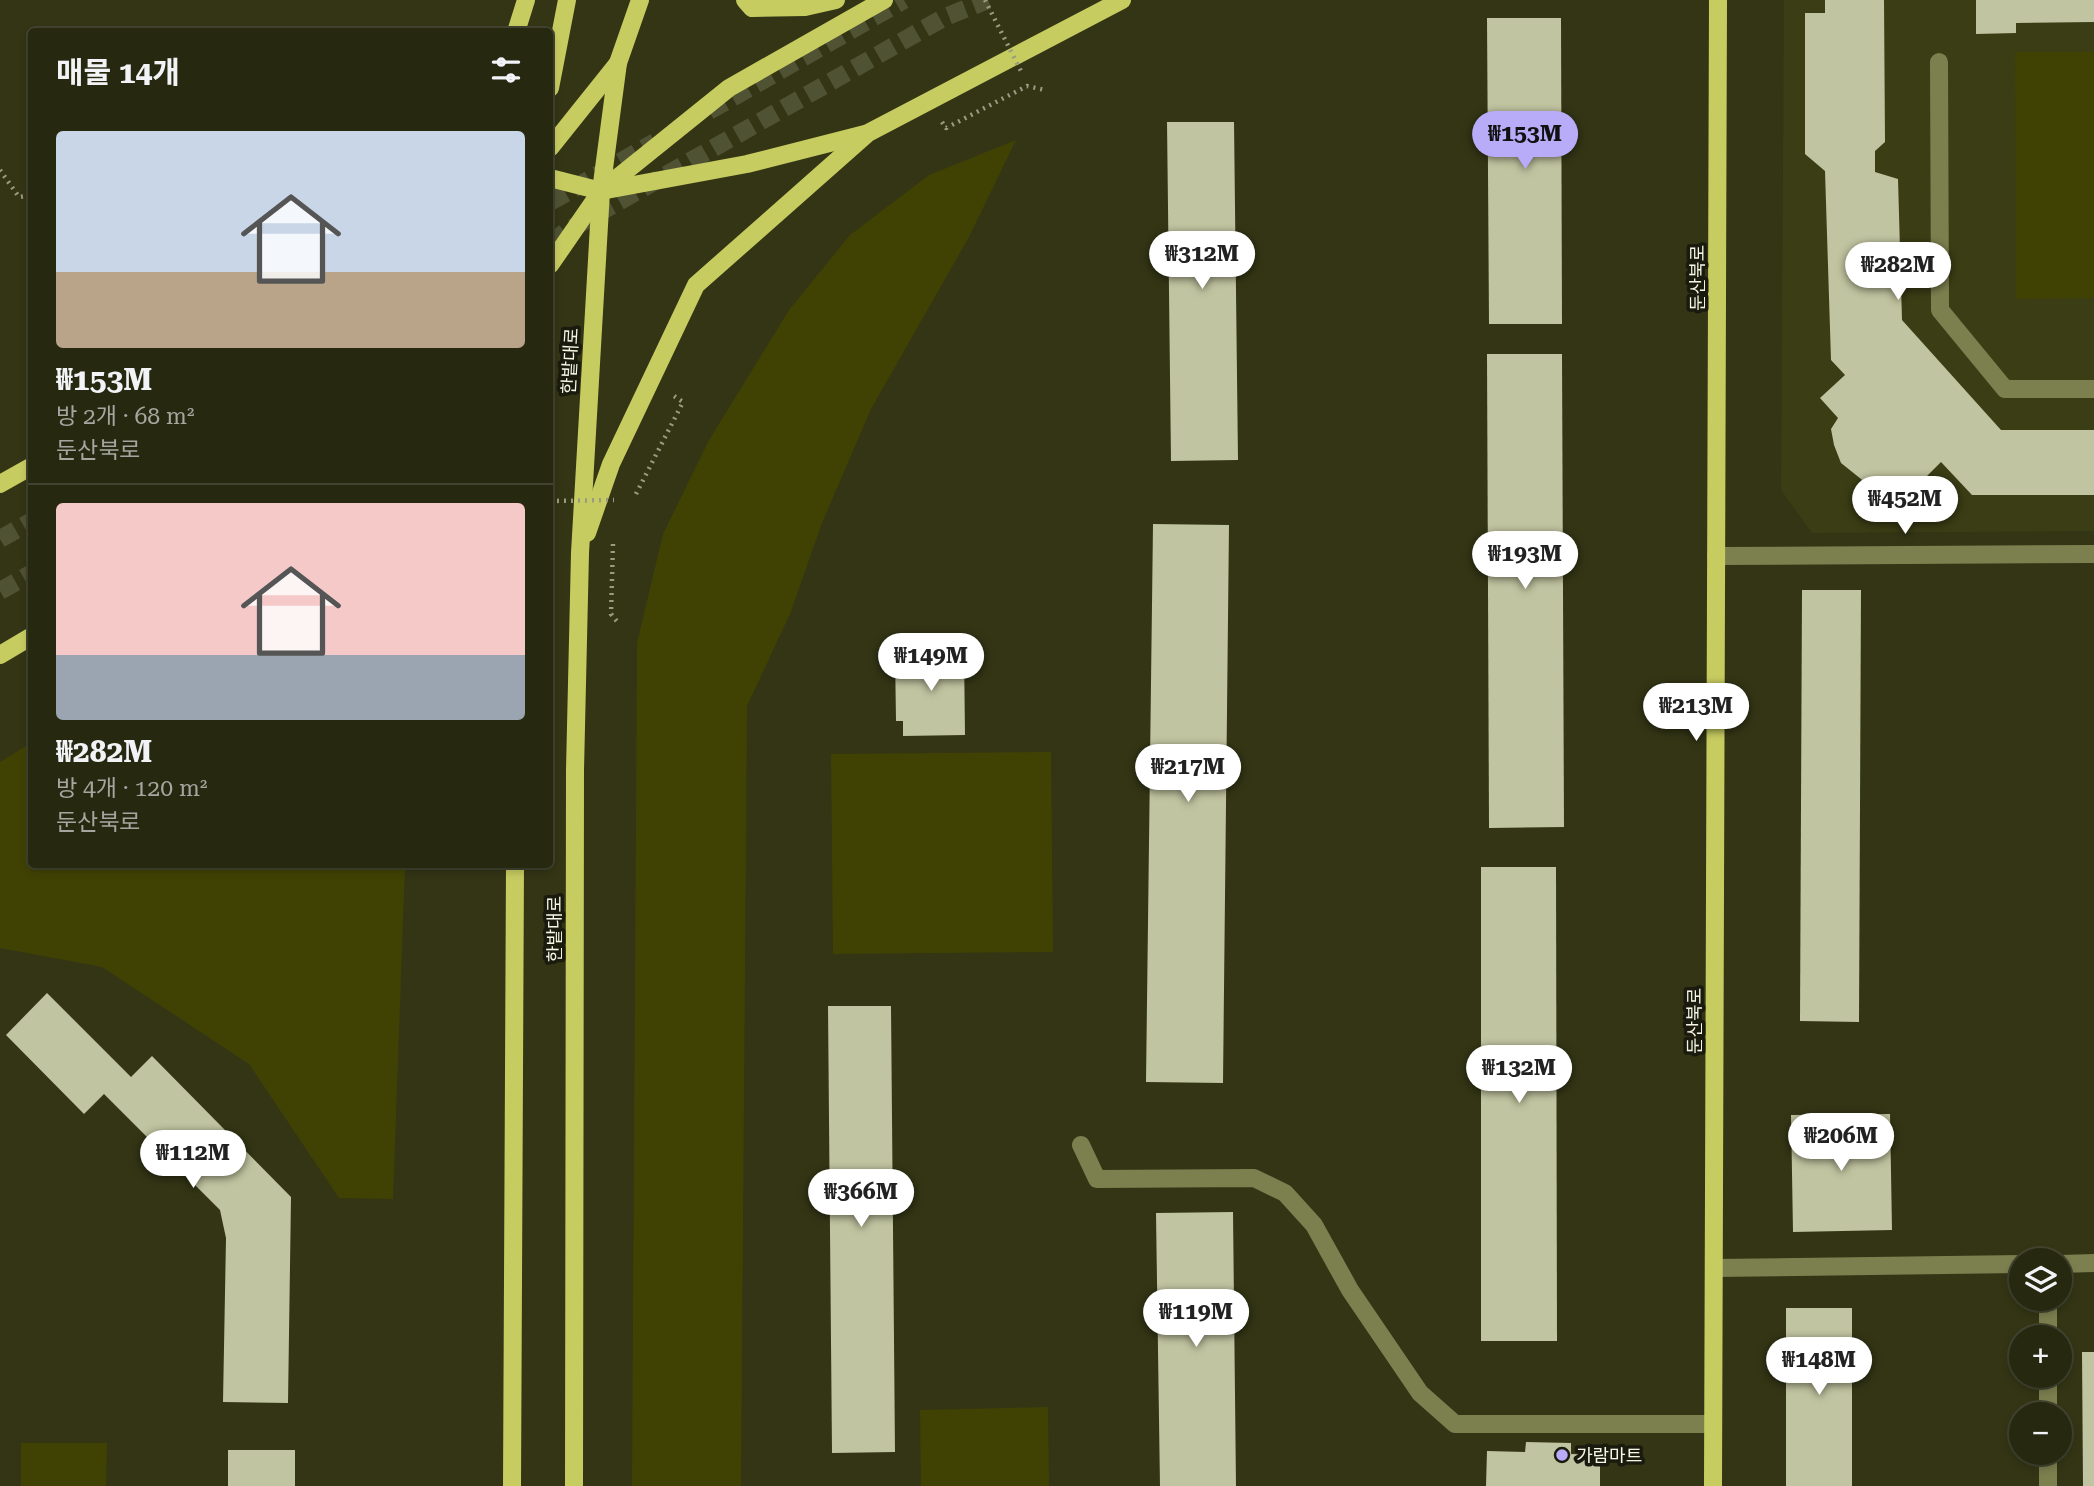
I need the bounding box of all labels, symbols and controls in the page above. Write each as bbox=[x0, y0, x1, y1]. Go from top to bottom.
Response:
icon: filters bbox=[487, 51, 525, 89]
text: 매물 14개 bbox=[56, 55, 180, 90]
pin: ₩153M bbox=[1476, 111, 1574, 171]
text: ₩153M bbox=[1488, 120, 1562, 147]
icon: home bbox=[228, 176, 354, 302]
pin: ₩312M bbox=[1153, 232, 1251, 291]
text: ₩312M bbox=[1165, 240, 1239, 267]
pin: ₩282M bbox=[1849, 243, 1947, 302]
street label: 둔산북로 bbox=[1687, 245, 1708, 311]
text: ₩282M bbox=[1861, 251, 1935, 278]
street label: 한밭대로 bbox=[558, 327, 582, 395]
text: ₩153M bbox=[56, 362, 152, 397]
text: 방 2개 · 68 m² bbox=[56, 403, 194, 430]
text: 둔산북로 bbox=[56, 437, 141, 464]
pin: ₩452M bbox=[1856, 476, 1954, 536]
text: ₩452M bbox=[1868, 485, 1942, 512]
pin: ₩193M bbox=[1476, 532, 1574, 591]
text: ₩193M bbox=[1488, 540, 1562, 567]
icon: home bbox=[228, 548, 354, 674]
pin: ₩149M bbox=[882, 634, 980, 693]
text: ₩149M bbox=[894, 642, 968, 669]
pin: ₩213M bbox=[1647, 684, 1745, 743]
text: ₩213M bbox=[1659, 692, 1733, 719]
text: ₩282M bbox=[56, 734, 152, 769]
pin: ₩217M bbox=[1139, 744, 1237, 804]
text: ₩217M bbox=[1151, 753, 1225, 780]
text: 방 4개 · 120 m² bbox=[56, 775, 207, 802]
text: 둔산북로 bbox=[56, 809, 141, 836]
street label: 한밭대로 bbox=[544, 896, 565, 962]
street label: 둔산북로 bbox=[1684, 988, 1705, 1054]
pin: ₩132M bbox=[1470, 1046, 1568, 1105]
text: ₩132M bbox=[1482, 1054, 1556, 1081]
pin: ₩206M bbox=[1792, 1114, 1890, 1173]
text: ₩206M bbox=[1804, 1122, 1878, 1149]
pin: ₩112M bbox=[144, 1130, 242, 1190]
text: ₩112M bbox=[156, 1139, 230, 1166]
pin: ₩366M bbox=[812, 1170, 910, 1229]
text: ₩366M bbox=[824, 1178, 898, 1205]
map controls bbox=[2009, 1248, 2072, 1465]
button: layers bbox=[2009, 1248, 2072, 1311]
pin: ₩119M bbox=[1147, 1290, 1245, 1349]
text: ₩119M bbox=[1159, 1298, 1233, 1325]
button: + bbox=[2009, 1325, 2072, 1388]
pin: ₩148M bbox=[1770, 1338, 1868, 1397]
text: ₩148M bbox=[1782, 1346, 1856, 1373]
button: − bbox=[2009, 1402, 2072, 1465]
place label: 가람마트 bbox=[1576, 1445, 1642, 1466]
marker: 가람마트 bbox=[1554, 1447, 1570, 1463]

